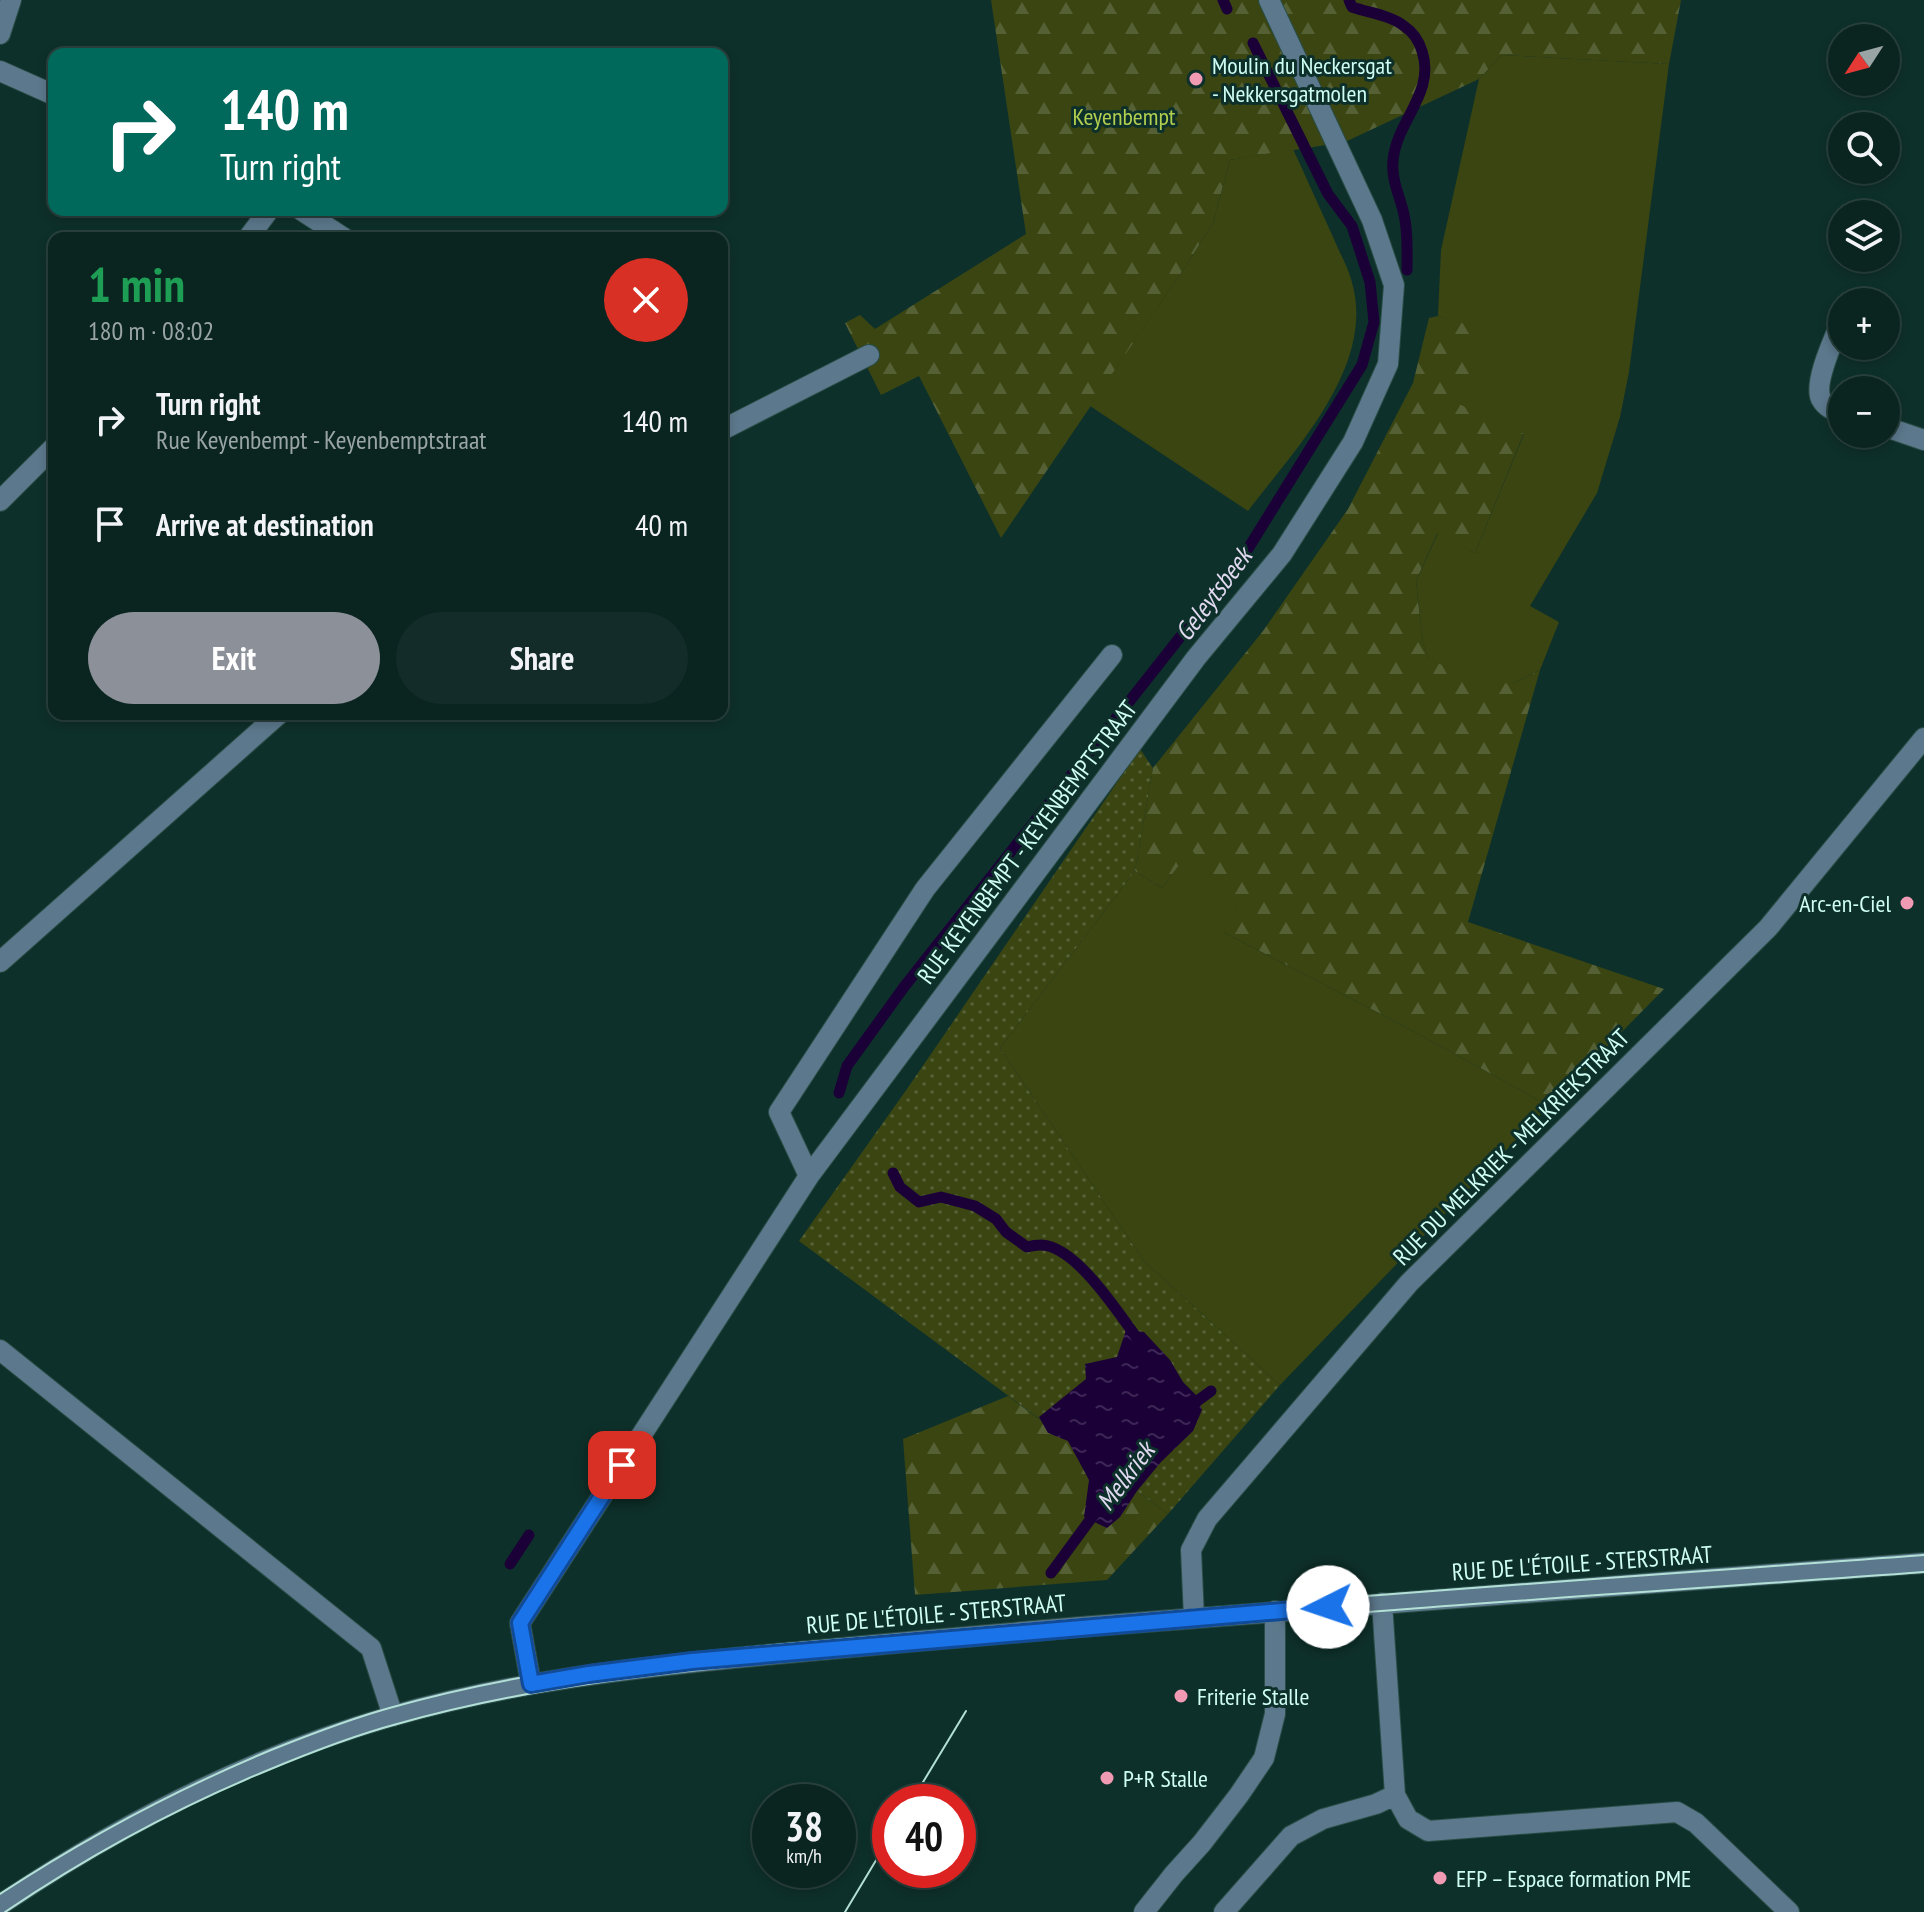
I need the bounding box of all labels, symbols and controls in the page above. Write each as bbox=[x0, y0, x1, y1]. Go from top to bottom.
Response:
north arrow bbox=[1828, 24, 1900, 96]
map controls bbox=[1828, 24, 1900, 448]
place label: Moulin du Neckersgat - Nekkersgatmolen bbox=[1212, 50, 1392, 109]
marker: Moulin du Neckersgat - Nekkersgatmolen bbox=[1187, 70, 1205, 88]
text: 140 m bbox=[220, 73, 349, 145]
icon: right bbox=[88, 80, 192, 184]
park label: Keyenbempt bbox=[1073, 101, 1176, 132]
button: search bbox=[1828, 112, 1900, 184]
text: Turn right bbox=[220, 143, 341, 190]
button: layers bbox=[1828, 200, 1900, 272]
text: 1 min bbox=[88, 253, 185, 315]
button: close bbox=[604, 258, 688, 342]
button: + bbox=[1828, 288, 1900, 360]
text: 180 m · 08:02 bbox=[88, 314, 214, 347]
button: − bbox=[1828, 376, 1900, 448]
text: Turn right bbox=[156, 384, 260, 423]
icon: right bbox=[88, 398, 132, 442]
text: 140 m bbox=[622, 401, 688, 440]
text: Rue Keyenbempt - Keyenbemptstraat bbox=[156, 423, 487, 456]
icon: arrive bbox=[88, 502, 132, 546]
text: Arrive at destination bbox=[156, 505, 374, 544]
text: 40 m bbox=[635, 505, 688, 544]
water label: Geleytsbeek bbox=[1167, 539, 1260, 647]
button: Exit bbox=[88, 612, 380, 704]
button: Share bbox=[396, 612, 688, 704]
street label: RUE KEYENBEMPT - KEYENBEMPTSTRAAT bbox=[910, 694, 1144, 990]
place label: Arc-en-Ciel bbox=[1799, 888, 1891, 919]
marker: Arc-en-Ciel bbox=[1898, 894, 1916, 912]
street label: RUE DU MELKRIEK - MELKRIEKSTRAAT bbox=[1386, 1022, 1636, 1272]
pin bbox=[588, 1431, 656, 1499]
water label: Melkriek bbox=[1089, 1433, 1163, 1517]
icon: arrive bbox=[600, 1443, 644, 1487]
street label: RUE DE L'ÉTOILE - STERSTRAAT bbox=[1451, 1538, 1713, 1588]
position arrow bbox=[1286, 1565, 1370, 1649]
street label: RUE DE L'ÉTOILE - STERSTRAAT bbox=[805, 1587, 1067, 1641]
place label: Friterie Stalle bbox=[1197, 1681, 1309, 1712]
marker: Friterie Stalle bbox=[1172, 1687, 1190, 1705]
place label: P+R Stalle bbox=[1123, 1763, 1208, 1794]
marker: P+R Stalle bbox=[1098, 1769, 1116, 1787]
speed limit sign: 40 bbox=[872, 1784, 976, 1888]
text: 38 bbox=[785, 1800, 823, 1852]
text: km/h bbox=[786, 1843, 822, 1869]
place label: EFP – Espace formation PME bbox=[1456, 1863, 1691, 1894]
marker: EFP – Espace formation PME bbox=[1431, 1869, 1449, 1887]

